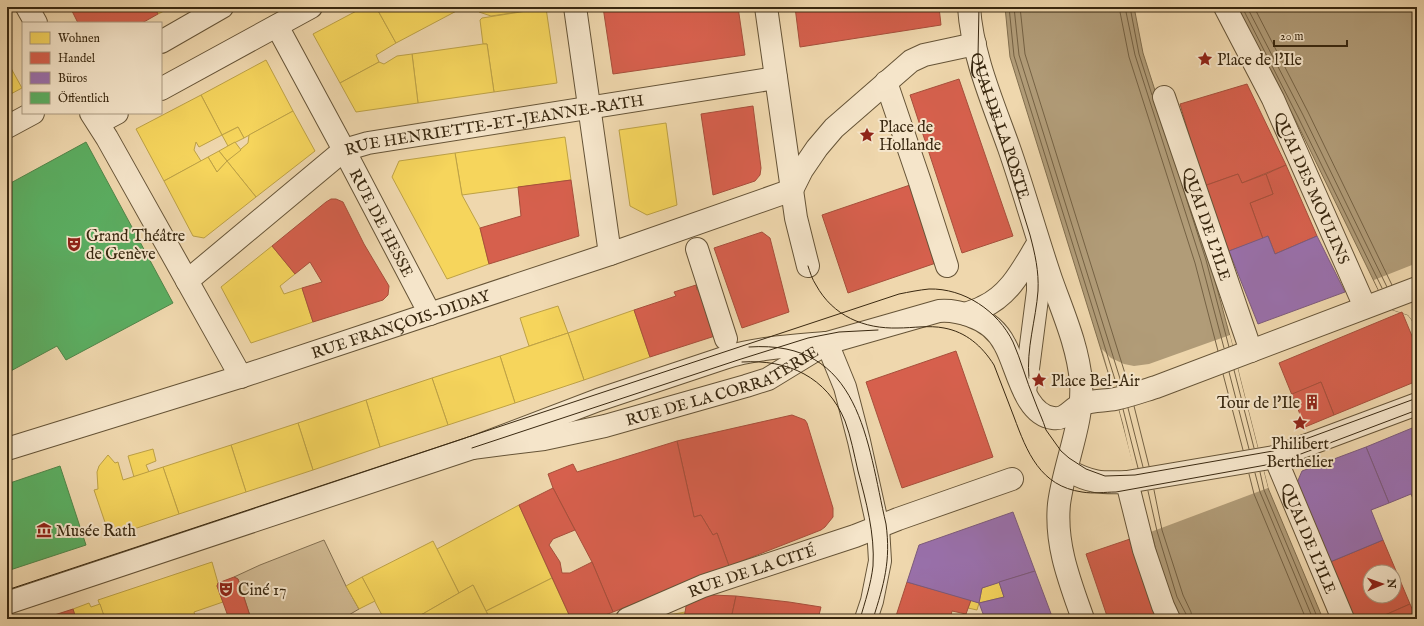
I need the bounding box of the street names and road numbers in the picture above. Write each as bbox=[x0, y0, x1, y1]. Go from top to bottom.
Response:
street label: QUAI DE LA POSTE bbox=[965, 51, 1033, 202]
street label: RUE HENRIETTE-ET-JEANNE-RATH bbox=[343, 91, 646, 161]
street label: QUAI DES MOULINS bbox=[1268, 110, 1353, 268]
street label: QUAI DE L'ILE bbox=[1177, 165, 1234, 284]
street label: RUE DE HESSE bbox=[344, 166, 417, 281]
street label: RUE FRANÇOIS-DIDAY bbox=[309, 286, 494, 365]
street label: RUE DE LA CORRATERIE bbox=[624, 343, 823, 432]
street label: QUAI DE L'ILE bbox=[1275, 480, 1339, 597]
street label: RUE DE LA CITÉ bbox=[685, 540, 819, 603]

